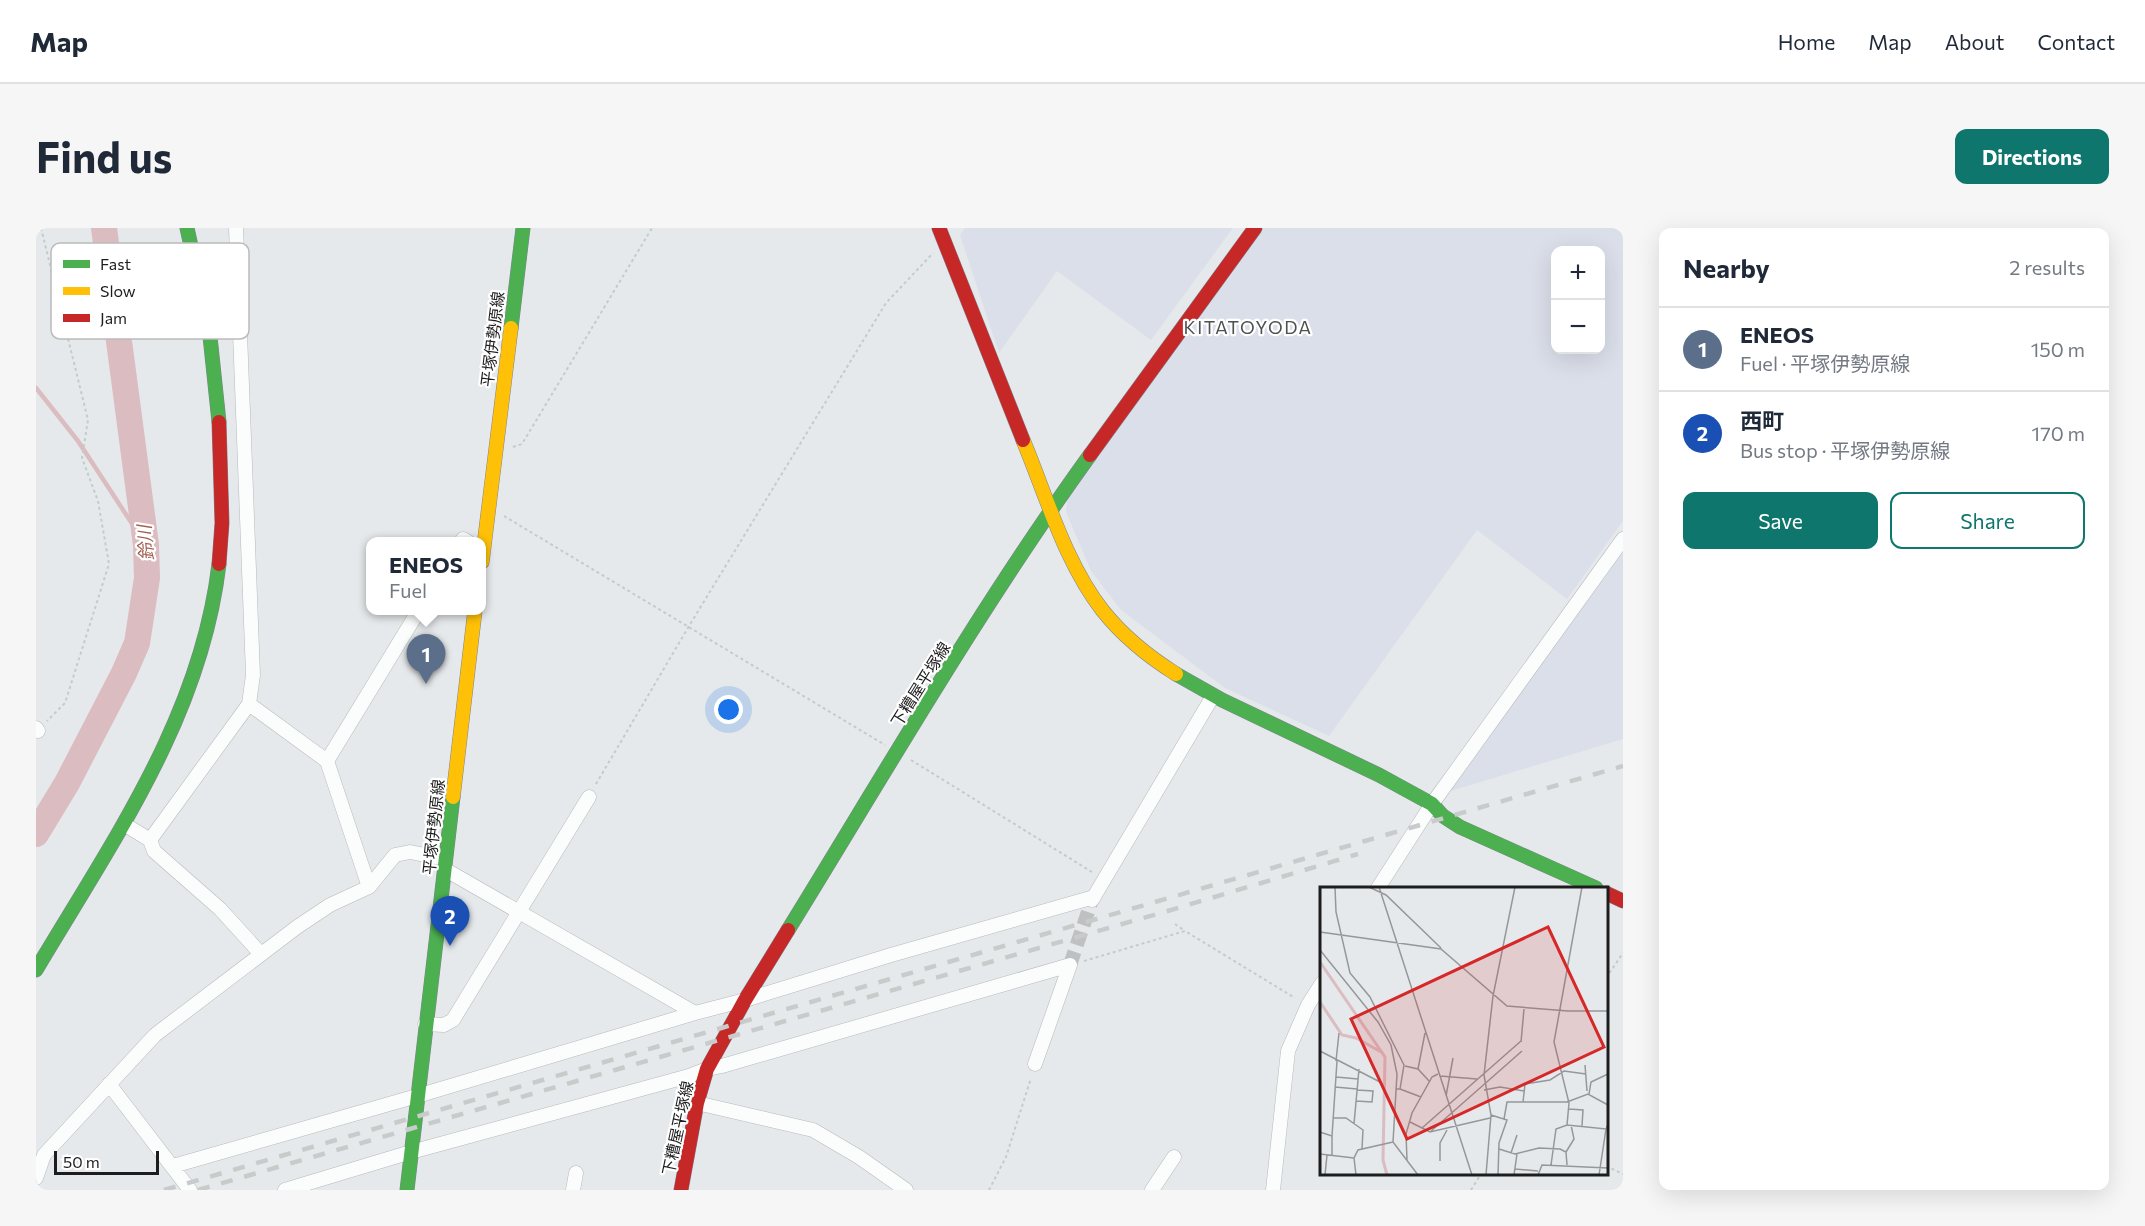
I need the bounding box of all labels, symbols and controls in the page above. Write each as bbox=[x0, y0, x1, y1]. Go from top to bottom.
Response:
text: Map bbox=[30, 24, 88, 58]
text: Home bbox=[1778, 29, 1835, 54]
text: Map bbox=[1868, 29, 1912, 54]
text: About bbox=[1945, 29, 2004, 54]
text: Contact bbox=[2037, 29, 2115, 54]
button: Directions bbox=[1955, 129, 2109, 184]
text: Find us bbox=[36, 130, 172, 182]
legend bbox=[51, 243, 249, 339]
map controls bbox=[1551, 246, 1605, 354]
button: + bbox=[1551, 246, 1605, 300]
text: Nearby bbox=[1683, 252, 1770, 283]
text: Fast bbox=[100, 254, 131, 273]
text: 2 results bbox=[2009, 255, 2085, 279]
text: Slow bbox=[100, 281, 136, 300]
street label: 平塚伊勢原線 bbox=[477, 290, 507, 388]
button: − bbox=[1551, 300, 1605, 354]
text: Jam bbox=[100, 308, 127, 327]
district label: KITATOYODA bbox=[1184, 316, 1312, 338]
text: ENEOS bbox=[1740, 321, 1814, 348]
text: 1 bbox=[1698, 337, 1707, 361]
text: 150 m bbox=[2031, 337, 2085, 361]
text: Fuel · 平塚伊勢原線 bbox=[1740, 351, 1910, 375]
text: 西町 bbox=[1740, 407, 1784, 434]
text: 2 bbox=[1697, 421, 1708, 445]
text: 170 m bbox=[2032, 421, 2085, 445]
text: Bus stop · 平塚伊勢原線 bbox=[1740, 438, 1950, 462]
button: Save bbox=[1683, 492, 1878, 549]
button: Share bbox=[1890, 492, 2085, 549]
water label: 鈴川 bbox=[132, 522, 158, 562]
popup bbox=[366, 537, 486, 615]
text: ENEOS bbox=[389, 551, 463, 578]
text: Fuel bbox=[389, 578, 427, 602]
pin: 1 bbox=[406, 634, 446, 684]
street label: 下糟屋平塚線 bbox=[887, 638, 953, 730]
your location bbox=[714, 695, 743, 724]
street label: 平塚伊勢原線 bbox=[419, 778, 447, 876]
inset map bbox=[1320, 887, 1608, 1175]
pin: 2 bbox=[430, 896, 470, 946]
street label: 下糟屋平塚線 bbox=[658, 1079, 696, 1177]
scale bar bbox=[54, 1148, 159, 1176]
text: 50 m bbox=[63, 1152, 100, 1171]

